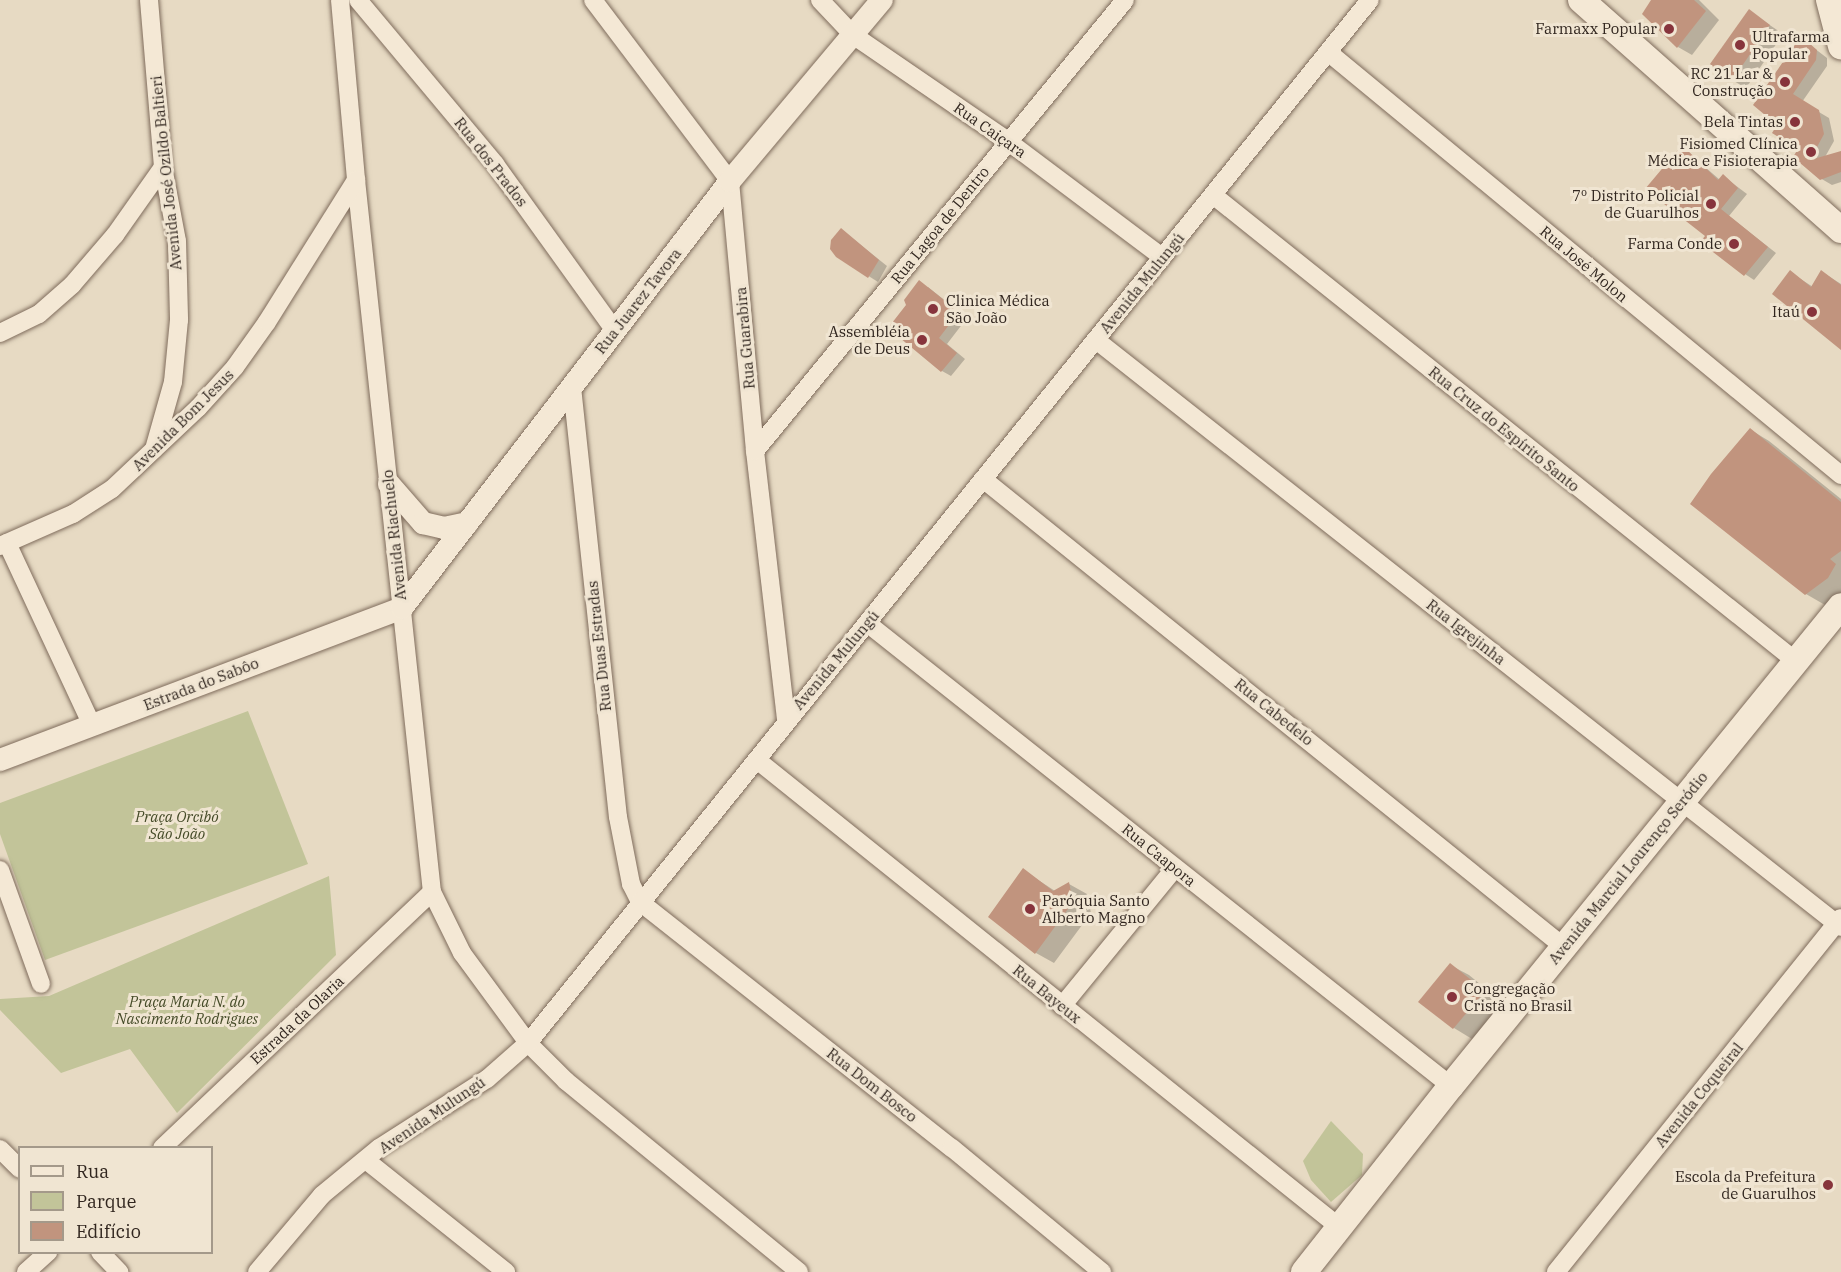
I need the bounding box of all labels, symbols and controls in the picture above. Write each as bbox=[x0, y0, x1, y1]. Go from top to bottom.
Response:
place label: Farmaxx Popular bbox=[1535, 20, 1657, 38]
marker: Farmaxx Popular bbox=[1662, 22, 1676, 36]
place label: Ultrafarma Popular bbox=[1752, 27, 1830, 62]
marker: Ultrafarma Popular bbox=[1733, 38, 1747, 52]
place label: RC 21 Lar & Construção bbox=[1691, 64, 1773, 99]
street label: Avenida José Ozildo Baltieri bbox=[147, 75, 185, 271]
marker: RC 21 Lar & Construção bbox=[1778, 75, 1792, 89]
street label: Rua Caiçara bbox=[950, 98, 1030, 162]
place label: Bela Tintas bbox=[1704, 113, 1783, 131]
street label: Rua dos Prados bbox=[451, 114, 531, 210]
marker: Bela Tintas bbox=[1788, 115, 1802, 129]
place label: Fisiomed Clínica Médica e Fisioterapia bbox=[1647, 134, 1798, 169]
marker: Fisiomed Clínica Médica e Fisioterapia bbox=[1802, 143, 1820, 161]
street label: Rua Lagoa de Dentro bbox=[887, 163, 993, 287]
place label: 7º Distrito Policial de Guarulhos bbox=[1572, 186, 1699, 221]
marker: 7º Distrito Policial de Guarulhos bbox=[1704, 197, 1718, 211]
street label: Rua José Molon bbox=[1536, 222, 1632, 306]
street label: Avenida Mulungú bbox=[1096, 229, 1188, 337]
place label: Farma Conde bbox=[1628, 235, 1722, 253]
marker: Farma Conde bbox=[1727, 237, 1741, 251]
street label: Rua Juarez Tavora bbox=[591, 245, 685, 357]
street label: Rua Guarabira bbox=[732, 286, 758, 390]
place label: Clinica Médica São João bbox=[946, 291, 1050, 326]
marker: Clinica Médica São João bbox=[924, 300, 942, 318]
place label: Itaú bbox=[1772, 303, 1800, 321]
marker: Itaú bbox=[1805, 305, 1819, 319]
place label: Assembléia de Deus bbox=[828, 322, 910, 357]
marker: Assembléia de Deus bbox=[915, 333, 929, 347]
street label: Rua Cruz do Espírito Santo bbox=[1425, 363, 1583, 495]
street label: Avenida Bom Jesus bbox=[129, 366, 237, 474]
street label: Avenida Riachuelo bbox=[378, 469, 410, 601]
street label: Rua Duas Estradas bbox=[583, 580, 615, 712]
street label: Rua Igrejinha bbox=[1423, 596, 1509, 668]
street label: Avenida Mulungú bbox=[789, 607, 883, 713]
street label: Estrada do Sabôo bbox=[141, 654, 261, 714]
street label: Rua Cabedelo bbox=[1231, 675, 1317, 749]
street label: Avenida Marcial Lourenço Seródio bbox=[1545, 768, 1711, 968]
park label: Praça Orcibó São João bbox=[135, 807, 219, 842]
street label: Rua Caapora bbox=[1119, 820, 1199, 890]
place label: Paróquia Santo Alberto Magno bbox=[1042, 891, 1150, 926]
marker: Paróquia Santo Alberto Magno bbox=[1023, 902, 1037, 916]
street label: Rua Bayeux bbox=[1009, 961, 1085, 1027]
street label: Estrada da Olaria bbox=[246, 972, 348, 1068]
place label: Congregação Cristã no Brasil bbox=[1464, 979, 1572, 1014]
marker: Congregação Cristã no Brasil bbox=[1445, 990, 1459, 1004]
park label: Praça Maria N. do Nascimento Rodrigues bbox=[116, 992, 258, 1027]
street label: Avenida Coqueiral bbox=[1651, 1039, 1747, 1151]
street label: Rua Dom Bosco bbox=[823, 1044, 921, 1126]
street label: Avenida Mulungú bbox=[376, 1073, 488, 1157]
legend bbox=[18, 1146, 213, 1254]
text: Rua bbox=[76, 1160, 109, 1183]
place label: Escola da Prefeitura de Guarulhos bbox=[1675, 1167, 1816, 1202]
marker: Escola da Prefeitura de Guarulhos bbox=[1821, 1178, 1835, 1192]
text: Parque bbox=[76, 1190, 136, 1213]
text: Edifício bbox=[76, 1220, 141, 1243]

